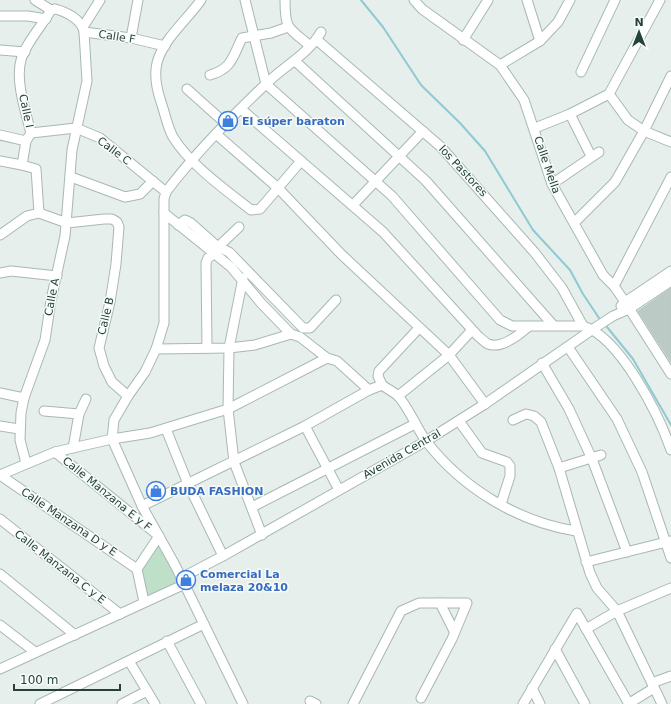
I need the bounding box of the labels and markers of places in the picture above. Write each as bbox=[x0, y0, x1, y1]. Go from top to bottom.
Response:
shop icon: El súper baraton bbox=[217, 110, 239, 132]
place label: El súper baraton bbox=[242, 115, 345, 128]
shop icon: BUDA FASHION bbox=[145, 480, 167, 502]
place label: BUDA FASHION bbox=[170, 485, 263, 498]
place label: Comercial La melaza 20&10 bbox=[200, 568, 288, 594]
shop icon: Comercial La melaza 20&10 bbox=[175, 569, 197, 591]

